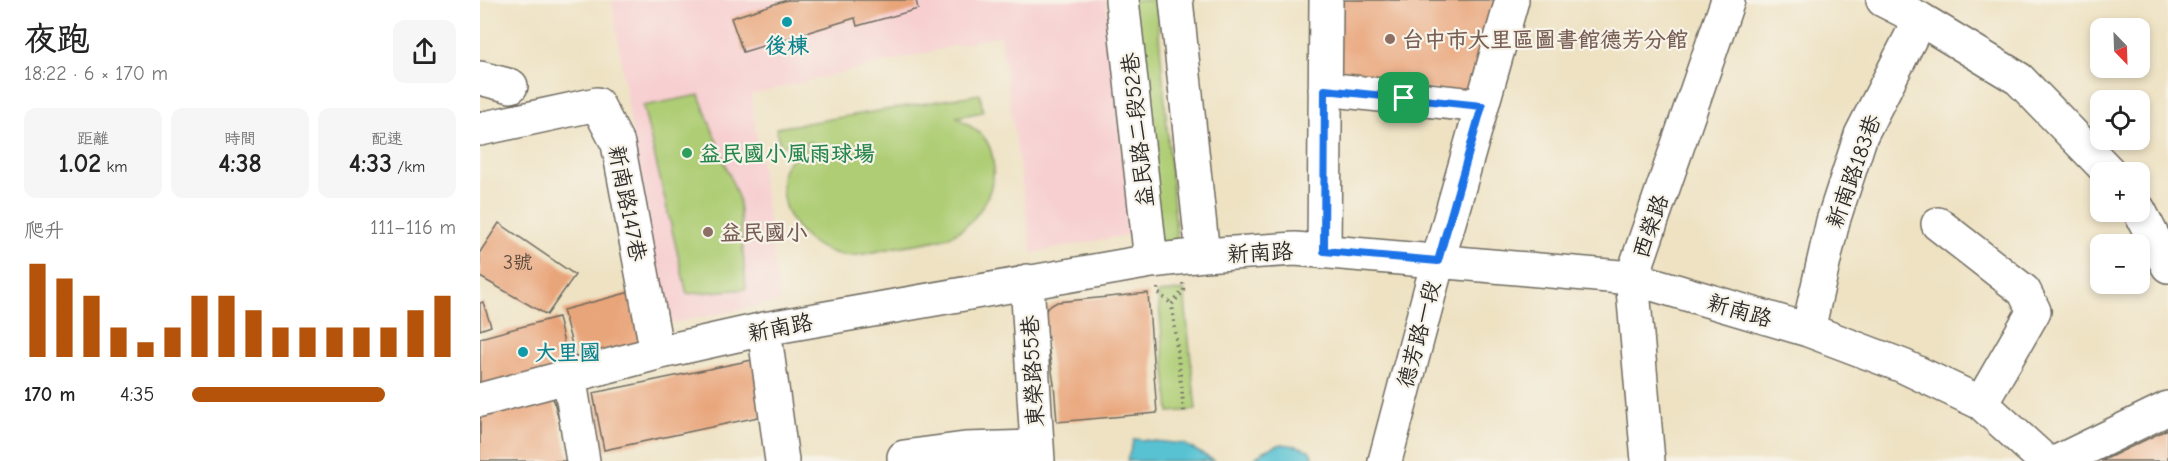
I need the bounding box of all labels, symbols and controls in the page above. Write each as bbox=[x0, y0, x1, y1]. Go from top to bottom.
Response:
marker: 後棟 bbox=[780, 15, 794, 29]
north arrow bbox=[2090, 18, 2150, 78]
map controls bbox=[2090, 18, 2150, 294]
text: 夜跑 bbox=[24, 20, 90, 58]
button: share bbox=[393, 20, 456, 83]
place label: 台中市大里區圖書館德芳分館 bbox=[1402, 27, 1688, 53]
marker: 台中市大里區圖書館德芳分館 bbox=[1383, 32, 1397, 46]
place label: 後棟 bbox=[765, 33, 810, 59]
street label: 益民路二段52巷 bbox=[1117, 51, 1159, 209]
text: 18:22 · 6 × 170 m bbox=[24, 62, 168, 85]
pin bbox=[1378, 72, 1429, 123]
icon: arrive bbox=[1387, 81, 1420, 114]
button: locate bbox=[2090, 90, 2150, 150]
street label: 新南路183巷 bbox=[1821, 111, 1887, 232]
text: 距離 bbox=[77, 130, 109, 148]
text: 時間 bbox=[224, 130, 256, 148]
text: 配速 bbox=[371, 130, 403, 148]
place label: 益民國小風雨球場 bbox=[699, 141, 875, 167]
street label: 新南路147巷 bbox=[603, 143, 651, 263]
marker: 益民國小風雨球場 bbox=[680, 146, 694, 160]
text: 1.02 bbox=[58, 149, 101, 179]
text: 4:38 bbox=[218, 149, 262, 179]
text: 4:33 bbox=[349, 149, 392, 179]
text: km bbox=[101, 158, 128, 176]
text: /km bbox=[392, 158, 425, 176]
button: + bbox=[2090, 162, 2150, 222]
street label: 西榮路 bbox=[1628, 191, 1674, 262]
text: 111–116 m bbox=[370, 216, 456, 239]
text: 爬升 bbox=[24, 219, 64, 242]
place label: 益民國小 bbox=[720, 220, 808, 246]
marker: 益民國小 bbox=[701, 225, 715, 239]
button: − bbox=[2090, 234, 2150, 294]
street label: 新南路 bbox=[1226, 238, 1294, 268]
house number: 3號 bbox=[503, 251, 533, 274]
street label: 德芳路一段 bbox=[1392, 278, 1446, 391]
street label: 新南路 bbox=[1704, 289, 1775, 333]
street label: 新南路 bbox=[745, 309, 815, 347]
street label: 東榮路55巷 bbox=[1017, 314, 1049, 427]
place label: 大里國 bbox=[535, 340, 601, 366]
marker: 大里國 bbox=[516, 345, 530, 359]
text: 170 m bbox=[24, 383, 75, 406]
text: 4:35 bbox=[120, 383, 154, 406]

